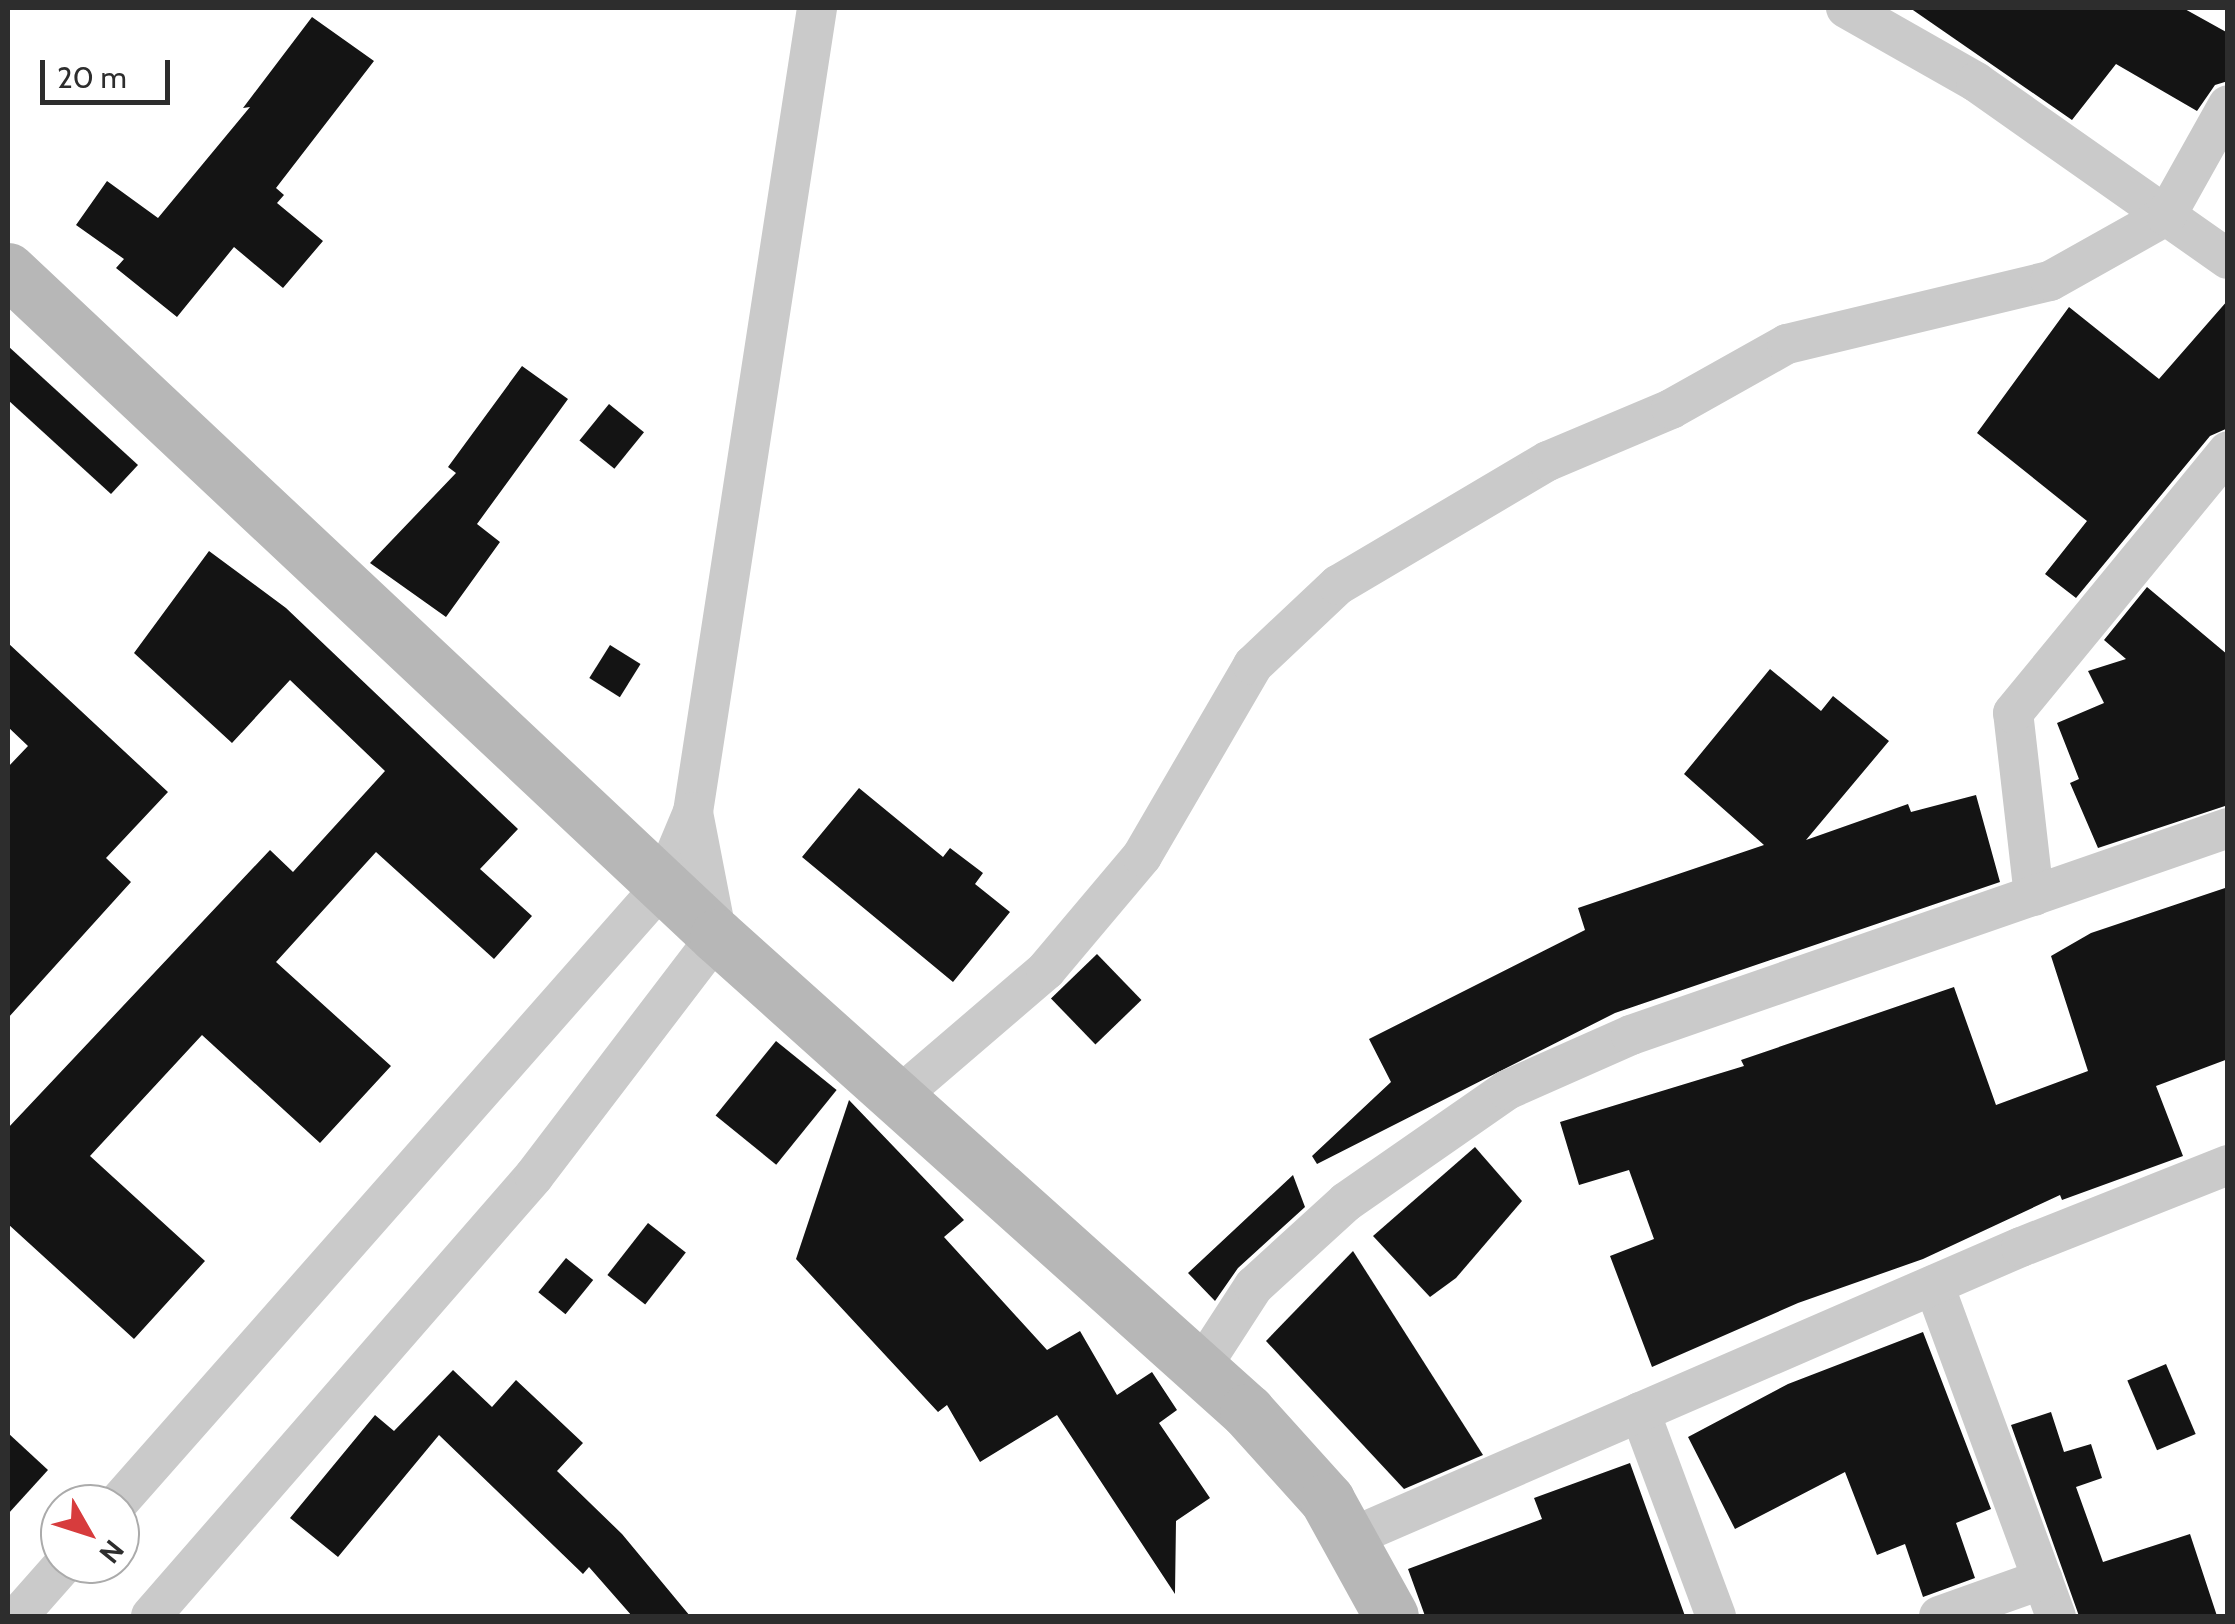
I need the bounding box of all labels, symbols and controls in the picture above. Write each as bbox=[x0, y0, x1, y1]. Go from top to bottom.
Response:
scale bar bbox=[45, 40, 175, 102]
text: 20 m bbox=[57, 59, 127, 96]
north arrow bbox=[40, 1484, 140, 1584]
text: N bbox=[92, 1533, 131, 1570]

